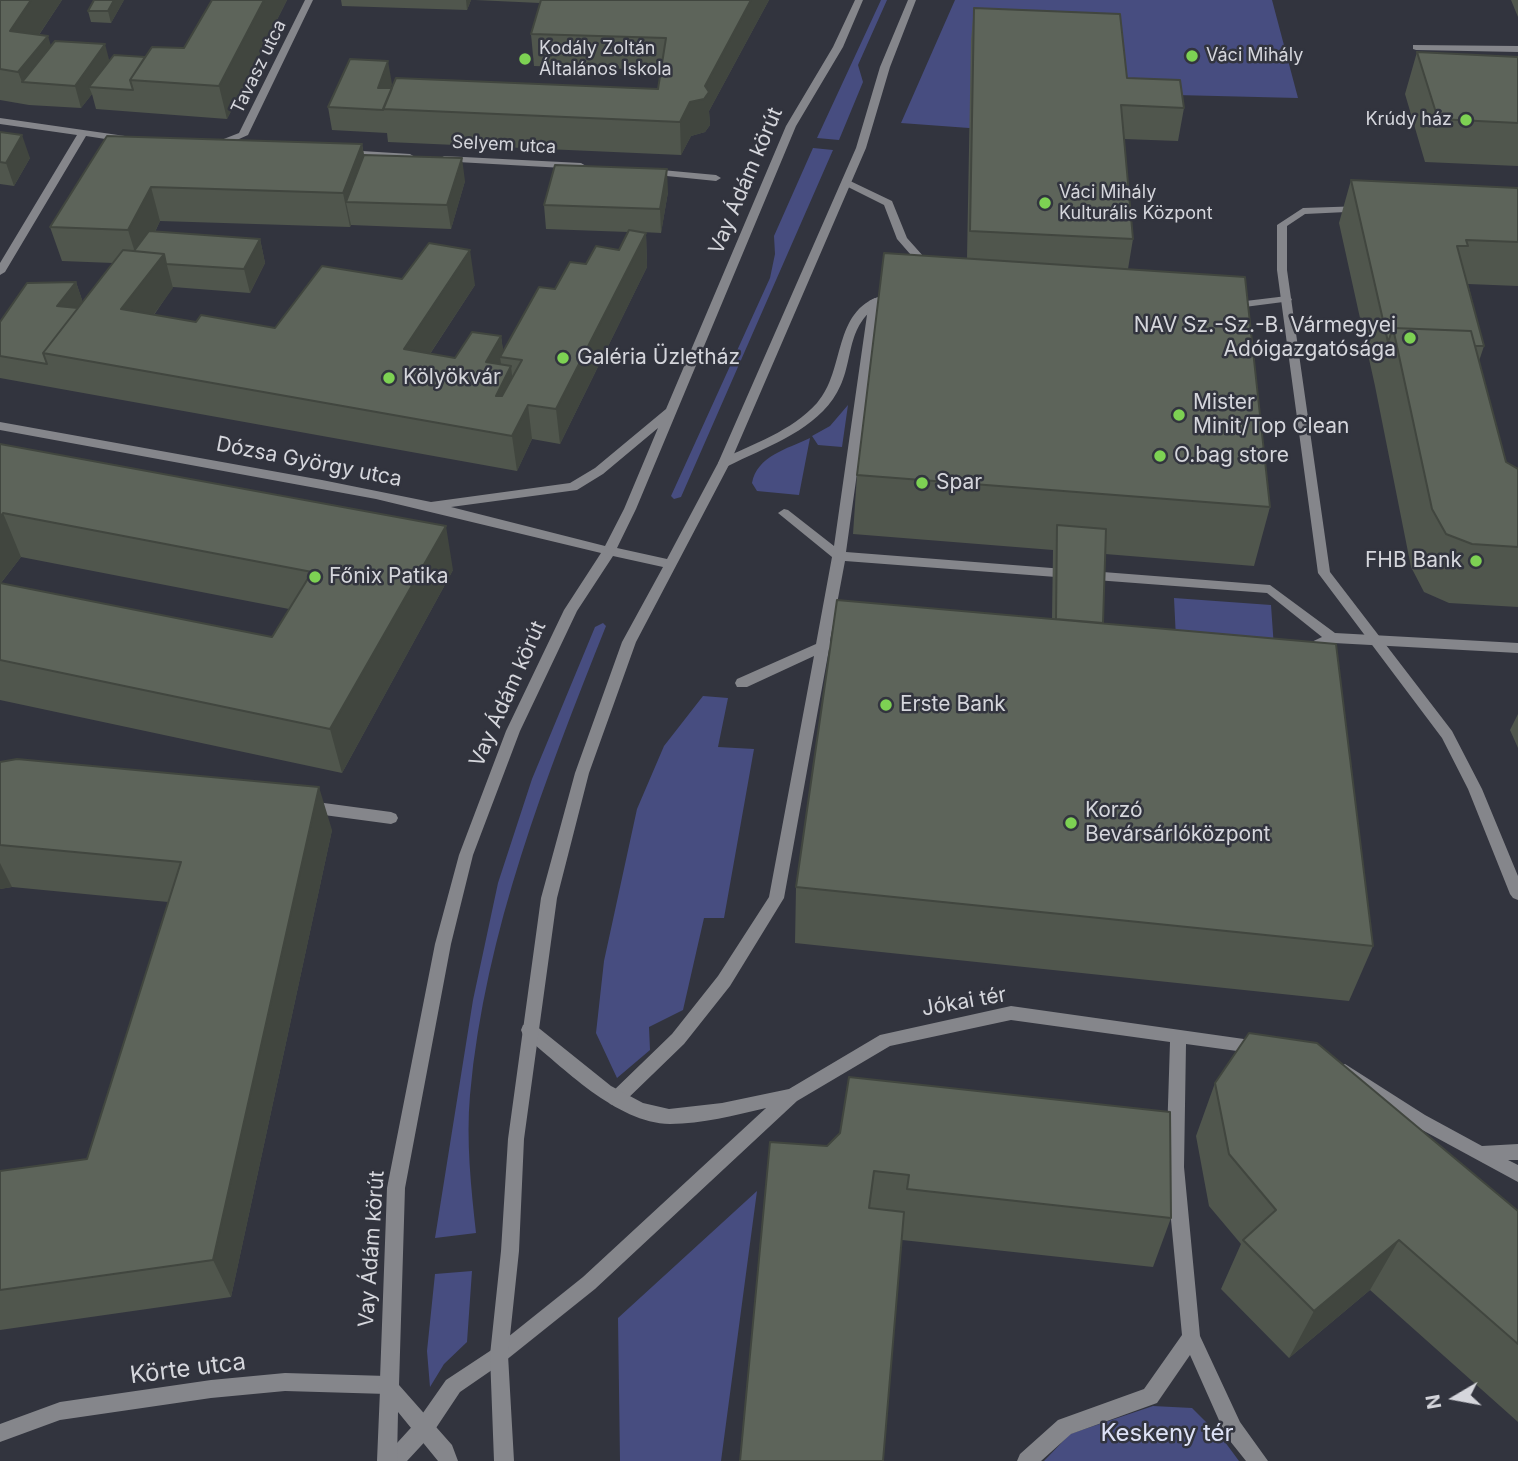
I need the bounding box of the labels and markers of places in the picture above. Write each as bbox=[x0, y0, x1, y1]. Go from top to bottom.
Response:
place label: Kodály Zoltán Általános Iskola bbox=[539, 38, 672, 80]
place label: Váci Mihály bbox=[1206, 45, 1303, 67]
marker: Váci Mihály bbox=[1184, 48, 1200, 64]
marker: Kodály Zoltán Általános Iskola bbox=[517, 51, 533, 67]
place label: Krúdy ház bbox=[1366, 109, 1452, 131]
marker: Krúdy ház bbox=[1458, 112, 1474, 128]
place label: Váci Mihály Kulturális Központ bbox=[1059, 182, 1213, 224]
marker: Váci Mihály Kulturális Központ bbox=[1037, 195, 1053, 211]
place label: NAV Sz.-Sz.-B. Vármegyei Adóigazgatósága bbox=[1134, 313, 1396, 363]
marker: NAV Sz.-Sz.-B. Vármegyei Adóigazgatósága bbox=[1402, 330, 1418, 346]
place label: Galéria Üzletház bbox=[577, 345, 740, 371]
marker: Galéria Üzletház bbox=[555, 350, 571, 366]
place label: Kölyökvár bbox=[403, 365, 501, 391]
marker: Kölyökvár bbox=[381, 370, 397, 386]
place label: Mister Minit/Top Clean bbox=[1193, 390, 1349, 440]
marker: Mister Minit/Top Clean bbox=[1171, 407, 1187, 423]
place label: O.bag store bbox=[1174, 443, 1289, 469]
marker: O.bag store bbox=[1152, 448, 1168, 464]
place label: Spar bbox=[936, 470, 982, 496]
marker: Spar bbox=[914, 475, 930, 491]
place label: FHB Bank bbox=[1365, 548, 1462, 574]
marker: FHB Bank bbox=[1468, 553, 1484, 569]
place label: Főnix Patika bbox=[329, 564, 448, 590]
marker: Főnix Patika bbox=[307, 569, 323, 585]
place label: Erste Bank bbox=[900, 692, 1006, 718]
marker: Erste Bank bbox=[878, 697, 894, 713]
place label: Korzó Bevársárlóközpont bbox=[1085, 798, 1270, 848]
marker: Korzó Bevársárlóközpont bbox=[1063, 815, 1079, 831]

